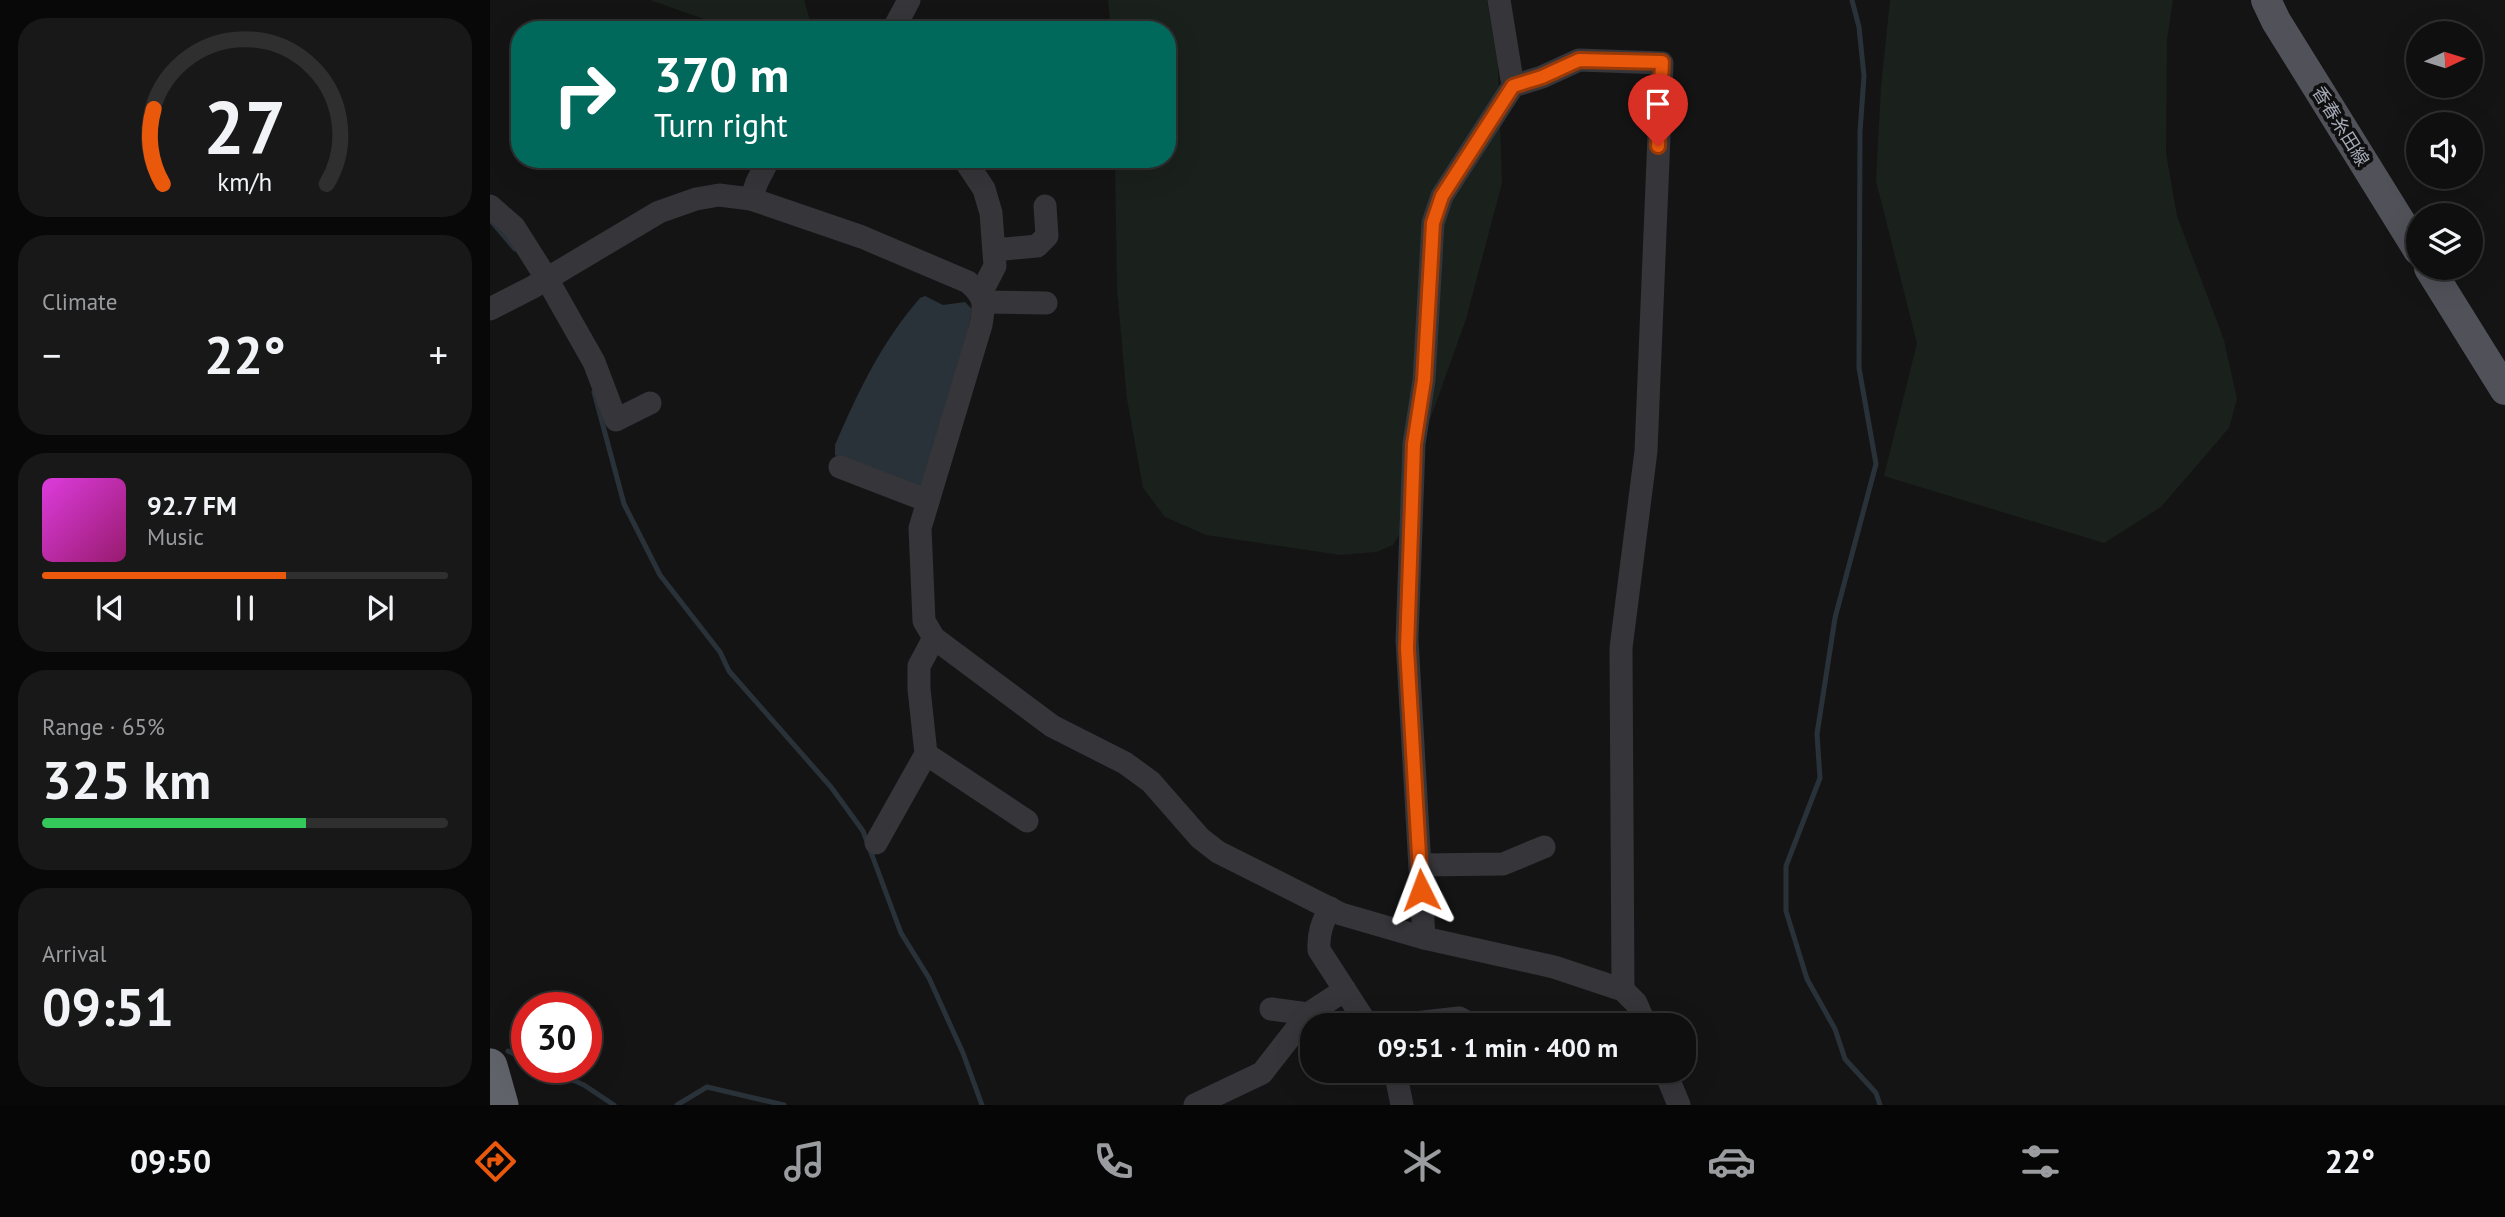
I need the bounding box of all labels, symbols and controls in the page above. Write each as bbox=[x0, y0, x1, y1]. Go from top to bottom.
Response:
north arrow bbox=[2406, 21, 2483, 98]
map controls bbox=[2406, 21, 2483, 280]
text: 370 m bbox=[654, 42, 789, 106]
icon: right bbox=[539, 49, 630, 140]
pin bbox=[1628, 74, 1688, 146]
text: 27 bbox=[204, 80, 286, 174]
street label: 香春糸田線 bbox=[2307, 82, 2375, 170]
icon: arrive bbox=[1639, 85, 1677, 123]
text: Turn right bbox=[654, 104, 788, 146]
button: sound bbox=[2406, 112, 2483, 189]
text: km/h bbox=[218, 166, 272, 198]
button: layers bbox=[2406, 203, 2483, 280]
text: Climate bbox=[42, 287, 117, 316]
text: 22° bbox=[204, 321, 286, 388]
text: − bbox=[42, 330, 61, 379]
text: + bbox=[429, 330, 448, 379]
text: 92.7 FM bbox=[147, 489, 237, 522]
text: Music bbox=[147, 522, 204, 551]
icon: previous bbox=[91, 589, 129, 627]
icon: pause bbox=[226, 589, 264, 627]
icon: next bbox=[361, 589, 399, 627]
text: Range · 65% bbox=[42, 712, 165, 741]
text: 325 km bbox=[42, 746, 211, 813]
position arrow bbox=[1384, 853, 1458, 927]
text: Arrival bbox=[42, 939, 106, 968]
text: 09:51 bbox=[42, 973, 174, 1040]
speed limit sign: 30 bbox=[511, 992, 602, 1083]
text: 09:51 · 1 min · 400 m bbox=[1378, 1031, 1618, 1064]
icon: directions bbox=[471, 1137, 520, 1186]
icon: music bbox=[780, 1137, 829, 1186]
icon: phone bbox=[1089, 1137, 1138, 1186]
icon: climate bbox=[1398, 1137, 1447, 1186]
icon: car bbox=[1707, 1137, 1756, 1186]
icon: filters bbox=[2016, 1137, 2065, 1186]
text: 09:50 bbox=[130, 1140, 211, 1182]
text: 22° bbox=[2325, 1140, 2375, 1182]

